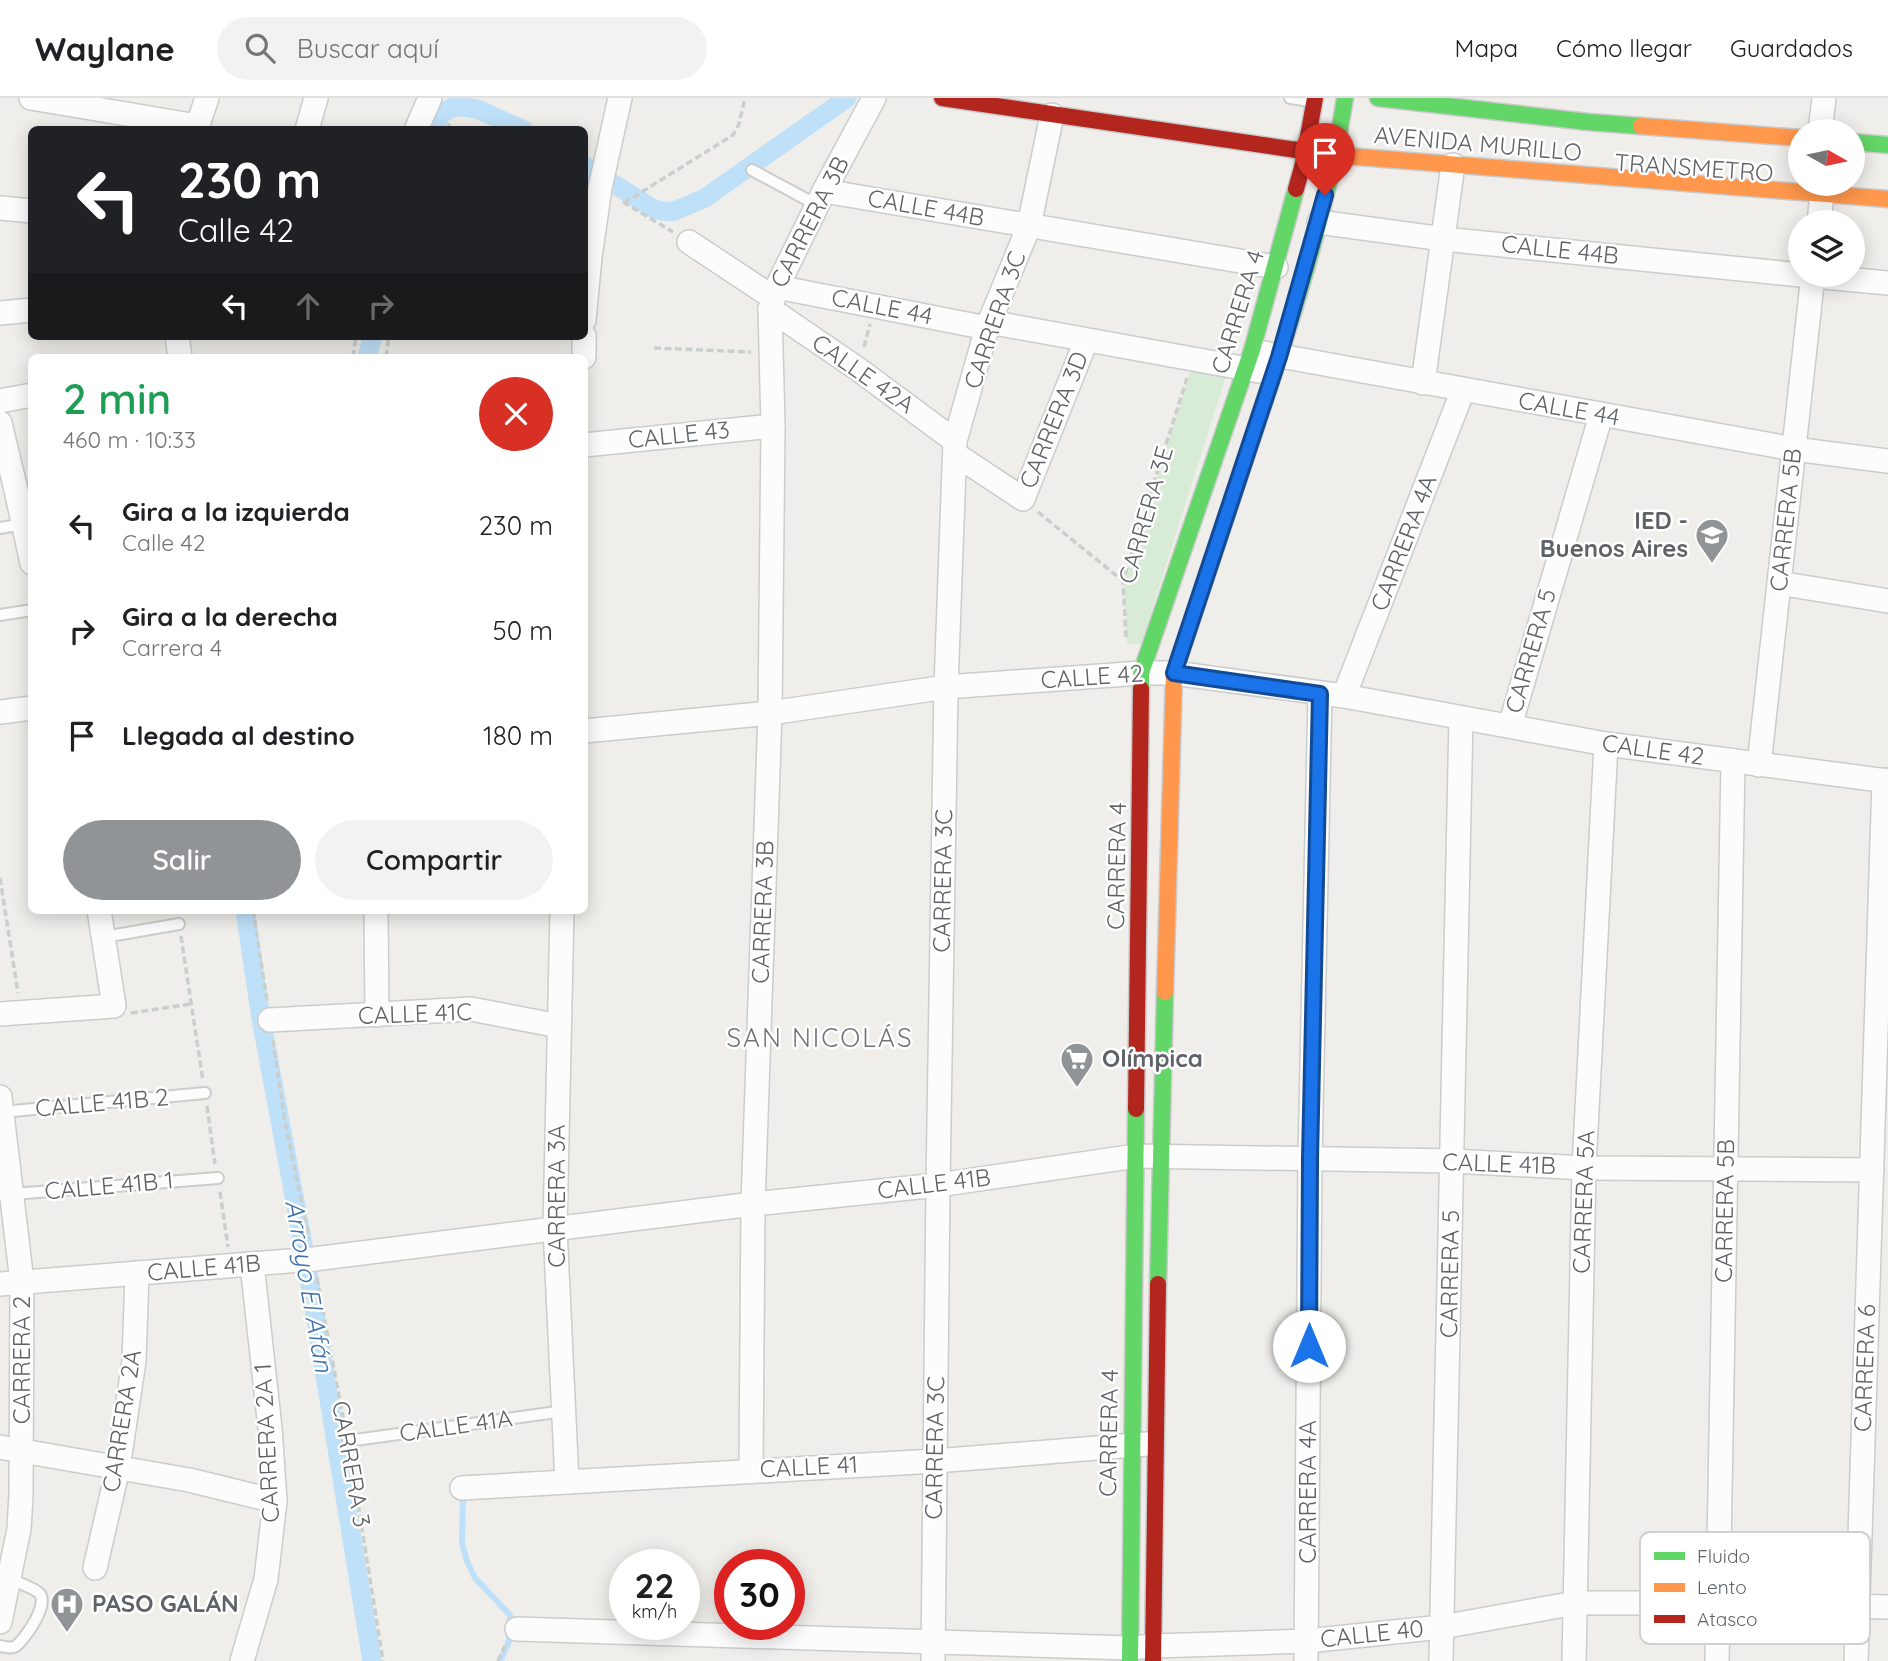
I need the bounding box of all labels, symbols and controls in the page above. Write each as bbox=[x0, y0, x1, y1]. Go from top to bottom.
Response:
search box bbox=[217, 17, 707, 80]
text: Waylane bbox=[35, 28, 175, 69]
icon: search bbox=[241, 29, 279, 67]
text: Buscar aquí bbox=[297, 32, 439, 65]
text: Mapa bbox=[1455, 33, 1518, 63]
text: Cómo llegar bbox=[1556, 33, 1692, 63]
text: Guardados bbox=[1730, 33, 1853, 63]
street label: AVENIDA MURILLO bbox=[1373, 119, 1583, 167]
north arrow bbox=[1788, 119, 1866, 196]
map controls bbox=[1788, 119, 1865, 287]
pin bbox=[1295, 123, 1355, 195]
icon: arrive bbox=[1306, 134, 1344, 172]
street label: TRANSMETRO bbox=[1614, 146, 1775, 188]
text: 230 m bbox=[178, 149, 321, 210]
street label: CARRERA 3B bbox=[763, 151, 855, 292]
icon: left bbox=[63, 154, 154, 245]
street label: CALLE 44B bbox=[866, 182, 987, 232]
text: Calle 42 bbox=[178, 210, 294, 250]
button: layers bbox=[1788, 210, 1865, 287]
street label: CALLE 44B bbox=[1500, 228, 1620, 270]
street label: CARRERA 4 bbox=[1204, 246, 1270, 377]
street label: CARRERA 3C bbox=[957, 247, 1032, 392]
street label: CALLE 44 bbox=[829, 282, 935, 330]
icon: left bbox=[216, 287, 254, 325]
icon: ahead bbox=[289, 287, 327, 325]
icon: right bbox=[362, 287, 400, 325]
street label: CALLE 42A bbox=[806, 327, 921, 419]
street label: CARRERA 3D bbox=[1012, 347, 1094, 492]
text: 2 min bbox=[63, 372, 171, 425]
button: close bbox=[479, 377, 553, 451]
street label: CALLE 44 bbox=[1516, 384, 1622, 432]
street label: CALLE 43 bbox=[627, 414, 731, 454]
text: 460 m · 10:33 bbox=[63, 425, 196, 454]
street label: CARRERA 3E bbox=[1111, 443, 1179, 587]
street label: CARRERA 5B bbox=[1763, 447, 1807, 593]
street label: CARRERA 4A bbox=[1363, 470, 1443, 615]
text: Gira a la izquierda bbox=[122, 495, 350, 528]
place label: IED - Buenos Aires bbox=[1540, 505, 1688, 563]
icon: left bbox=[63, 507, 101, 545]
text: 230 m bbox=[479, 509, 553, 542]
school or university icon: IED - Buenos Aires bbox=[1693, 516, 1731, 565]
text: Calle 42 bbox=[122, 528, 205, 557]
street label: CARRERA 5 bbox=[1498, 585, 1562, 716]
text: Gira a la derecha bbox=[122, 600, 338, 633]
icon: right bbox=[63, 612, 101, 650]
text: 50 m bbox=[493, 614, 553, 647]
text: Carrera 4 bbox=[122, 633, 222, 662]
street label: CALLE 42 bbox=[1040, 657, 1144, 695]
icon: arrive bbox=[63, 717, 101, 755]
text: Llegada al destino bbox=[122, 719, 355, 752]
text: 180 m bbox=[483, 719, 553, 752]
street label: CALLE 42 bbox=[1600, 727, 1706, 771]
street label: CARRERA 4 bbox=[1100, 802, 1132, 930]
street label: CARRERA 3C bbox=[926, 809, 958, 953]
button: Salir bbox=[63, 820, 301, 900]
button: Compartir bbox=[315, 820, 553, 900]
street label: CARRERA 3B bbox=[745, 840, 779, 984]
street label: CALLE 41C bbox=[357, 996, 472, 1030]
district label: SAN NICOLÁS bbox=[726, 1021, 914, 1054]
supermarket icon: Olímpica bbox=[1058, 1040, 1096, 1089]
place label: Olímpica bbox=[1102, 1043, 1203, 1073]
street label: CALLE 41B 2 bbox=[34, 1081, 170, 1123]
street label: CARRERA 3A bbox=[541, 1124, 571, 1268]
street label: CARRERA 5A bbox=[1566, 1130, 1601, 1274]
street label: CARRERA 5B bbox=[1708, 1139, 1740, 1283]
street label: CALLE 41B bbox=[1442, 1146, 1556, 1180]
street label: CALLE 41B bbox=[876, 1161, 992, 1205]
street label: CALLE 41B 1 bbox=[43, 1164, 175, 1206]
water label: Arroyo El Afán bbox=[278, 1197, 341, 1376]
street label: CARRERA 5 bbox=[1433, 1210, 1465, 1338]
street label: CALLE 41B bbox=[146, 1247, 262, 1287]
street label: CARRERA 2 bbox=[6, 1296, 36, 1424]
street label: CARRERA 6 bbox=[1847, 1303, 1881, 1432]
position arrow bbox=[1272, 1309, 1346, 1383]
street label: CARRERA 2A bbox=[95, 1347, 147, 1494]
street label: CARRERA 2A 1 bbox=[247, 1363, 285, 1523]
street label: CARRERA 4 bbox=[1092, 1369, 1124, 1497]
street label: CARRERA 3C bbox=[918, 1376, 950, 1520]
street label: CARRERA 3 bbox=[326, 1398, 378, 1529]
street label: CALLE 41A bbox=[397, 1402, 514, 1448]
street label: CARRERA 4A bbox=[1292, 1420, 1322, 1564]
street label: CALLE 41 bbox=[759, 1448, 859, 1484]
legend bbox=[1640, 1532, 1870, 1644]
text: Fluido bbox=[1697, 1544, 1750, 1568]
speed limit sign: 30 bbox=[714, 1549, 805, 1640]
text: 22 bbox=[635, 1563, 674, 1607]
text: Lento bbox=[1697, 1575, 1747, 1599]
hospital icon: PASO GALÁN bbox=[48, 1585, 86, 1634]
place label: PASO GALÁN bbox=[92, 1588, 239, 1618]
text: km/h bbox=[632, 1600, 677, 1623]
text: Atasco bbox=[1697, 1607, 1757, 1631]
street label: CALLE 40 bbox=[1319, 1613, 1425, 1653]

